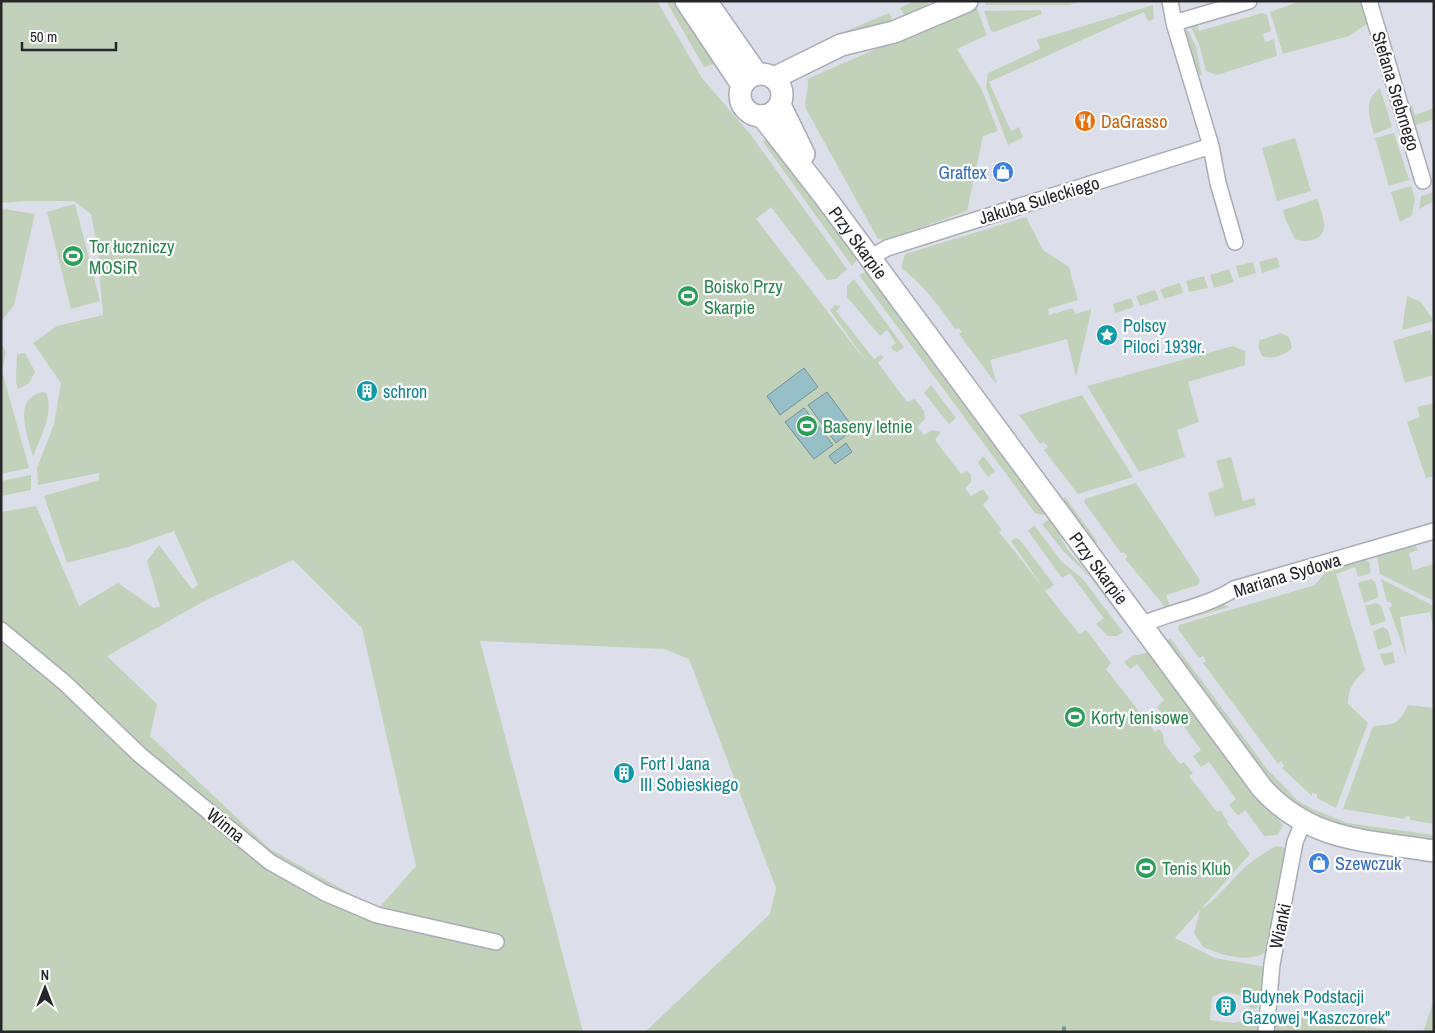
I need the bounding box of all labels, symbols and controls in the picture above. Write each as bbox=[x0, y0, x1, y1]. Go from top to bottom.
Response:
scale bar bbox=[22, 20, 116, 52]
text: 50 m bbox=[30, 26, 57, 47]
street label: Stefana Srebrnego bbox=[1366, 28, 1426, 154]
restaurant icon: DaGrasso bbox=[1073, 109, 1097, 133]
place label: DaGrasso bbox=[1101, 109, 1167, 134]
place label: Graftex bbox=[939, 160, 988, 185]
shop icon: Graftex bbox=[991, 160, 1015, 184]
street label: Jakuba Suleckiego bbox=[976, 170, 1102, 230]
street label: Przy Skarpie bbox=[823, 201, 894, 284]
place label: Tor łuczniczy MOSiR bbox=[89, 234, 175, 280]
sports icon: Tor łuczniczy MOSiR bbox=[61, 244, 85, 268]
place label: Boisko Przy Skarpie bbox=[704, 274, 783, 320]
sports icon: Boisko Przy Skarpie bbox=[676, 284, 700, 308]
place label: Polscy Piloci 1939r. bbox=[1123, 313, 1205, 359]
place icon: Polscy Piloci 1939r. bbox=[1095, 323, 1119, 347]
building icon: schron bbox=[355, 379, 379, 403]
place label: schron bbox=[383, 379, 427, 404]
sports icon: Baseny letnie bbox=[795, 414, 819, 438]
place label: Baseny letnie bbox=[823, 414, 912, 439]
street label: Przy Skarpie bbox=[1064, 527, 1135, 609]
street label: Mariana Sydowa bbox=[1230, 547, 1344, 603]
sports icon: Korty tenisowe bbox=[1063, 705, 1087, 729]
place label: Korty tenisowe bbox=[1091, 705, 1189, 730]
place label: Fort I Jana III Sobieskiego bbox=[640, 751, 738, 797]
building icon: Fort I Jana III Sobieskiego bbox=[612, 761, 636, 785]
street label: Winna bbox=[202, 802, 250, 848]
shop icon: Szewczuk bbox=[1307, 851, 1331, 875]
place label: Szewczuk bbox=[1335, 851, 1402, 876]
sports icon: Tenis Klub bbox=[1134, 856, 1158, 880]
place label: Tenis Klub bbox=[1162, 856, 1231, 881]
street label: Wianki bbox=[1263, 901, 1297, 951]
north arrow bbox=[20, 963, 70, 1013]
text: N bbox=[41, 966, 49, 984]
place label: Budynek Podstacji Gazowej "Kaszczorek" bbox=[1242, 984, 1390, 1030]
building icon: Budynek Podstacji Gazowej "Kaszczorek" bbox=[1214, 994, 1238, 1018]

